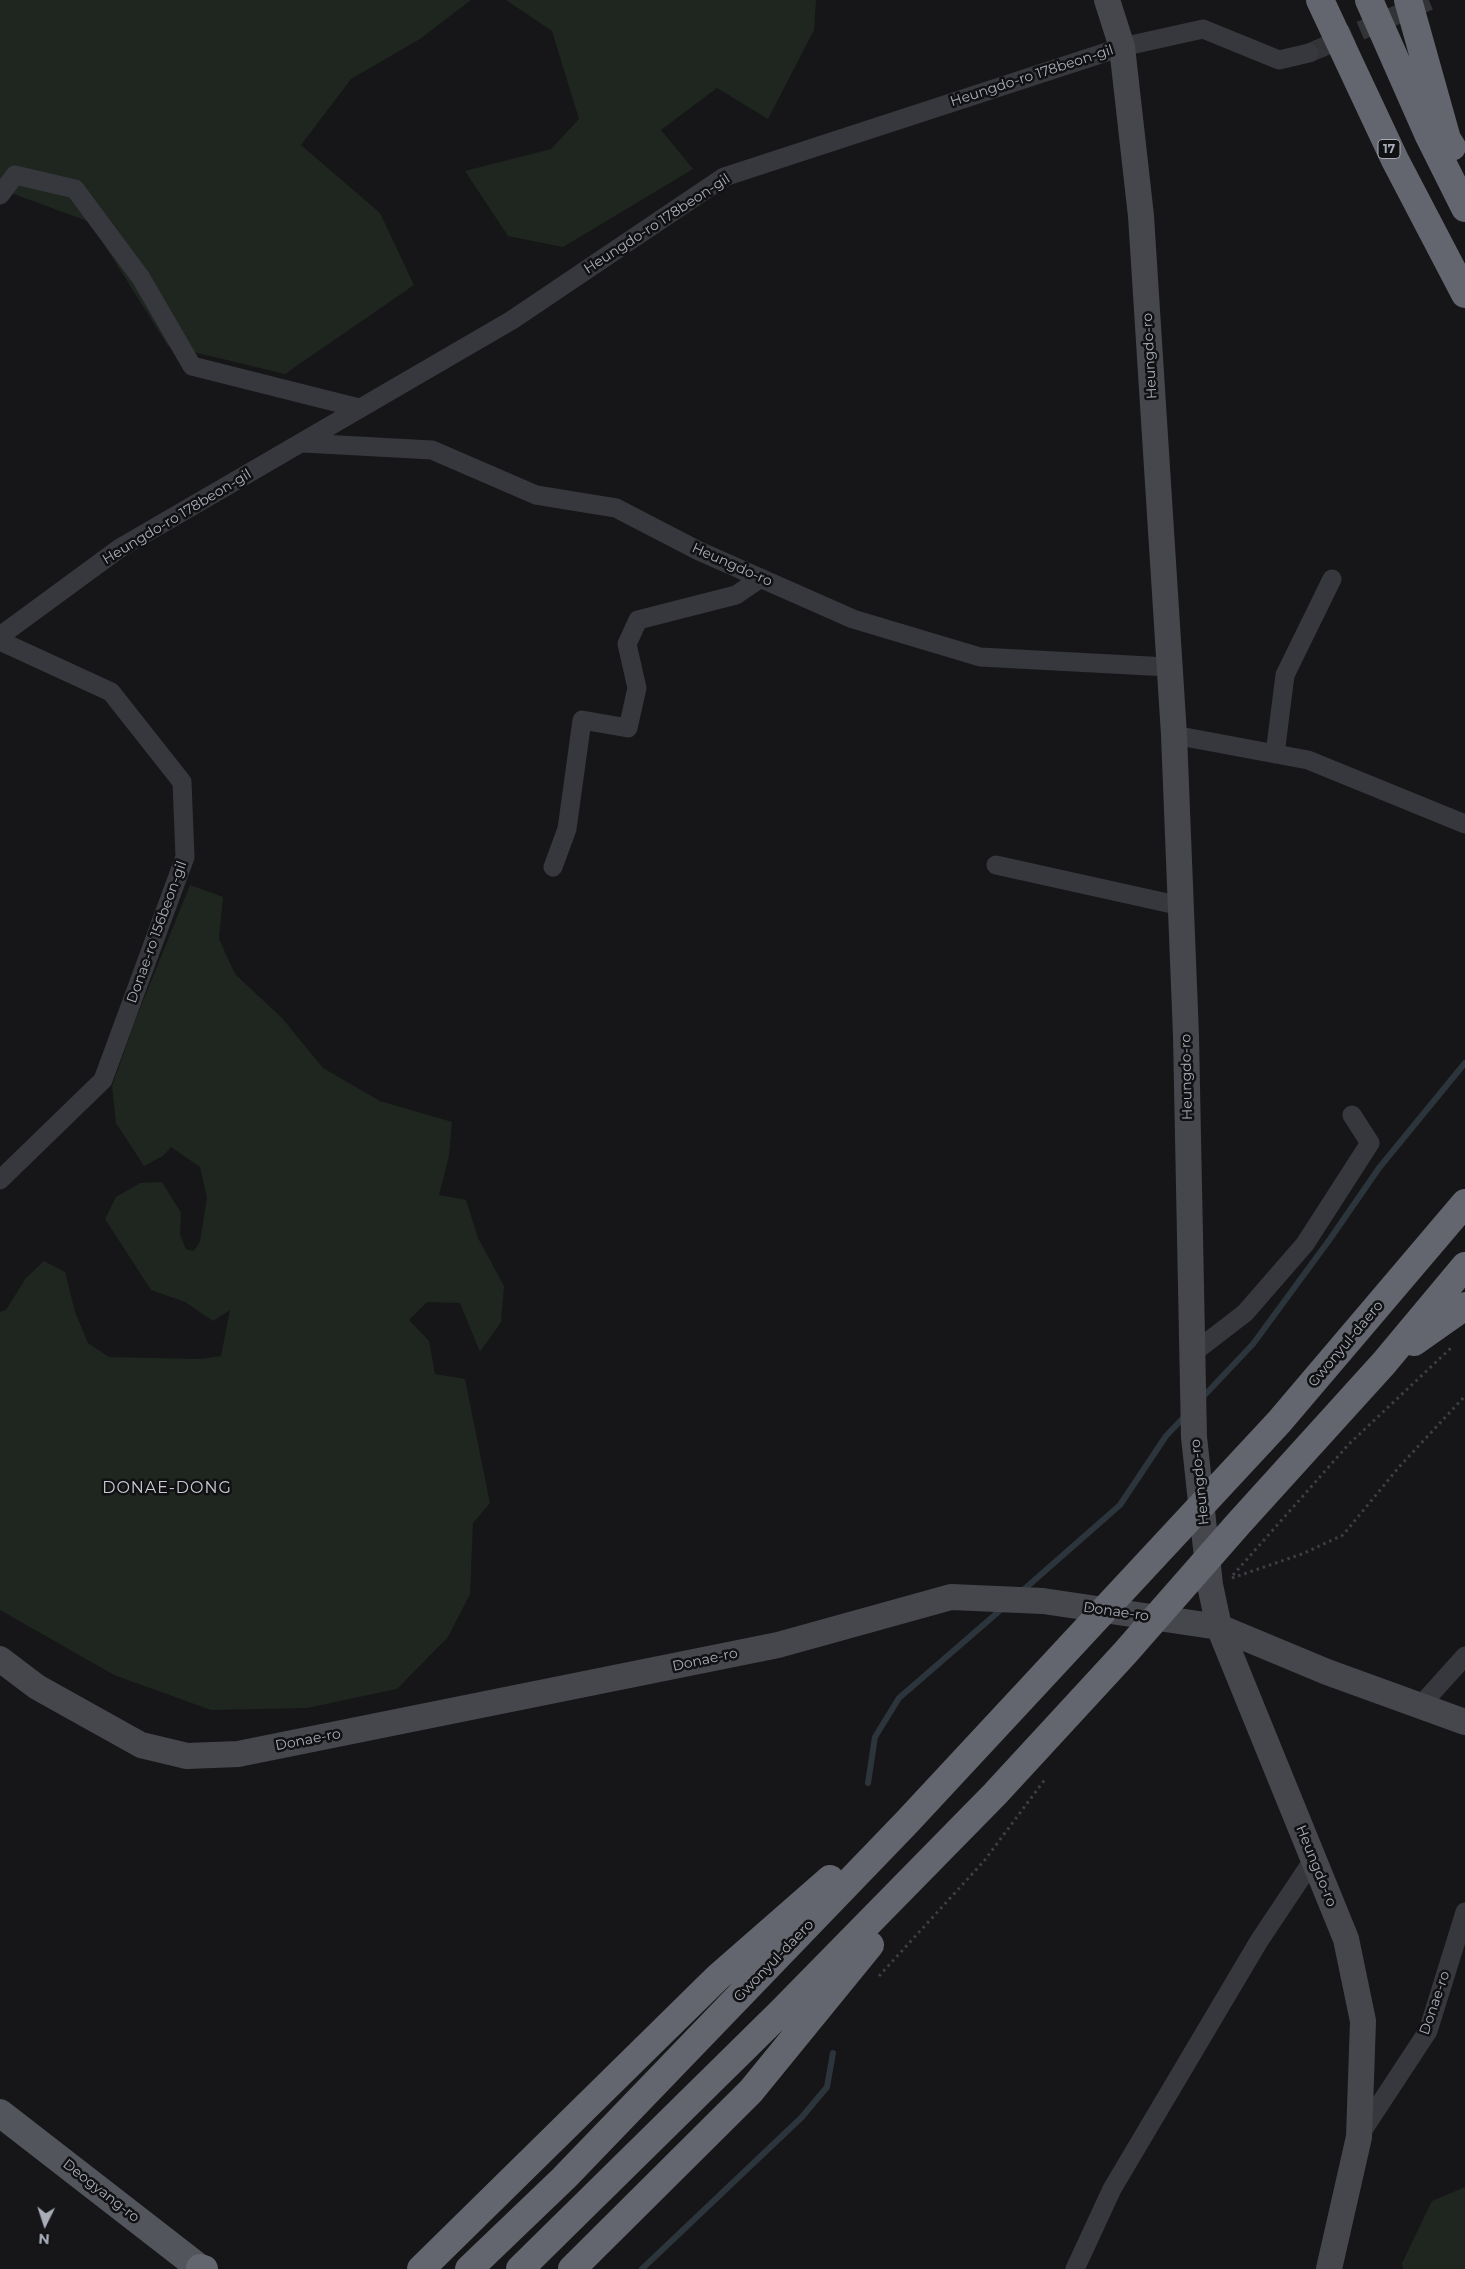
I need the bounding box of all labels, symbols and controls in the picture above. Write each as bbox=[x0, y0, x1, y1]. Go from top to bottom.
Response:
street label: Heungdo-ro 178beon-gil bbox=[948, 42, 1116, 110]
road number: 17 bbox=[1378, 140, 1400, 158]
street label: Heungdo-ro 178beon-gil bbox=[581, 170, 733, 278]
street label: Heungdo-ro bbox=[1139, 312, 1161, 400]
street label: Heungdo-ro 178beon-gil bbox=[100, 466, 254, 568]
street label: Heungdo-ro bbox=[689, 540, 775, 590]
street label: Donae-ro 156beon-gil bbox=[123, 859, 191, 1005]
street label: Heungdo-ro bbox=[1178, 1034, 1196, 1120]
street label: Gwonyul-daero bbox=[1305, 1297, 1387, 1391]
street label: Heungdo-ro bbox=[1187, 1438, 1213, 1526]
district label: DONAE-DONG bbox=[101, 1478, 233, 1498]
street label: Donae-ro bbox=[1082, 1599, 1150, 1625]
street label: Donae-ro bbox=[671, 1645, 739, 1675]
street label: Donae-ro bbox=[274, 1725, 342, 1755]
street label: Heungdo-ro bbox=[1292, 1823, 1340, 1909]
street label: Gwonyul-daero bbox=[731, 1916, 817, 2006]
street label: Donae-ro bbox=[1416, 1969, 1454, 2037]
street label: Deogyang-ro bbox=[59, 2156, 143, 2226]
north arrow bbox=[20, 2199, 70, 2249]
text: N bbox=[38, 2230, 50, 2248]

